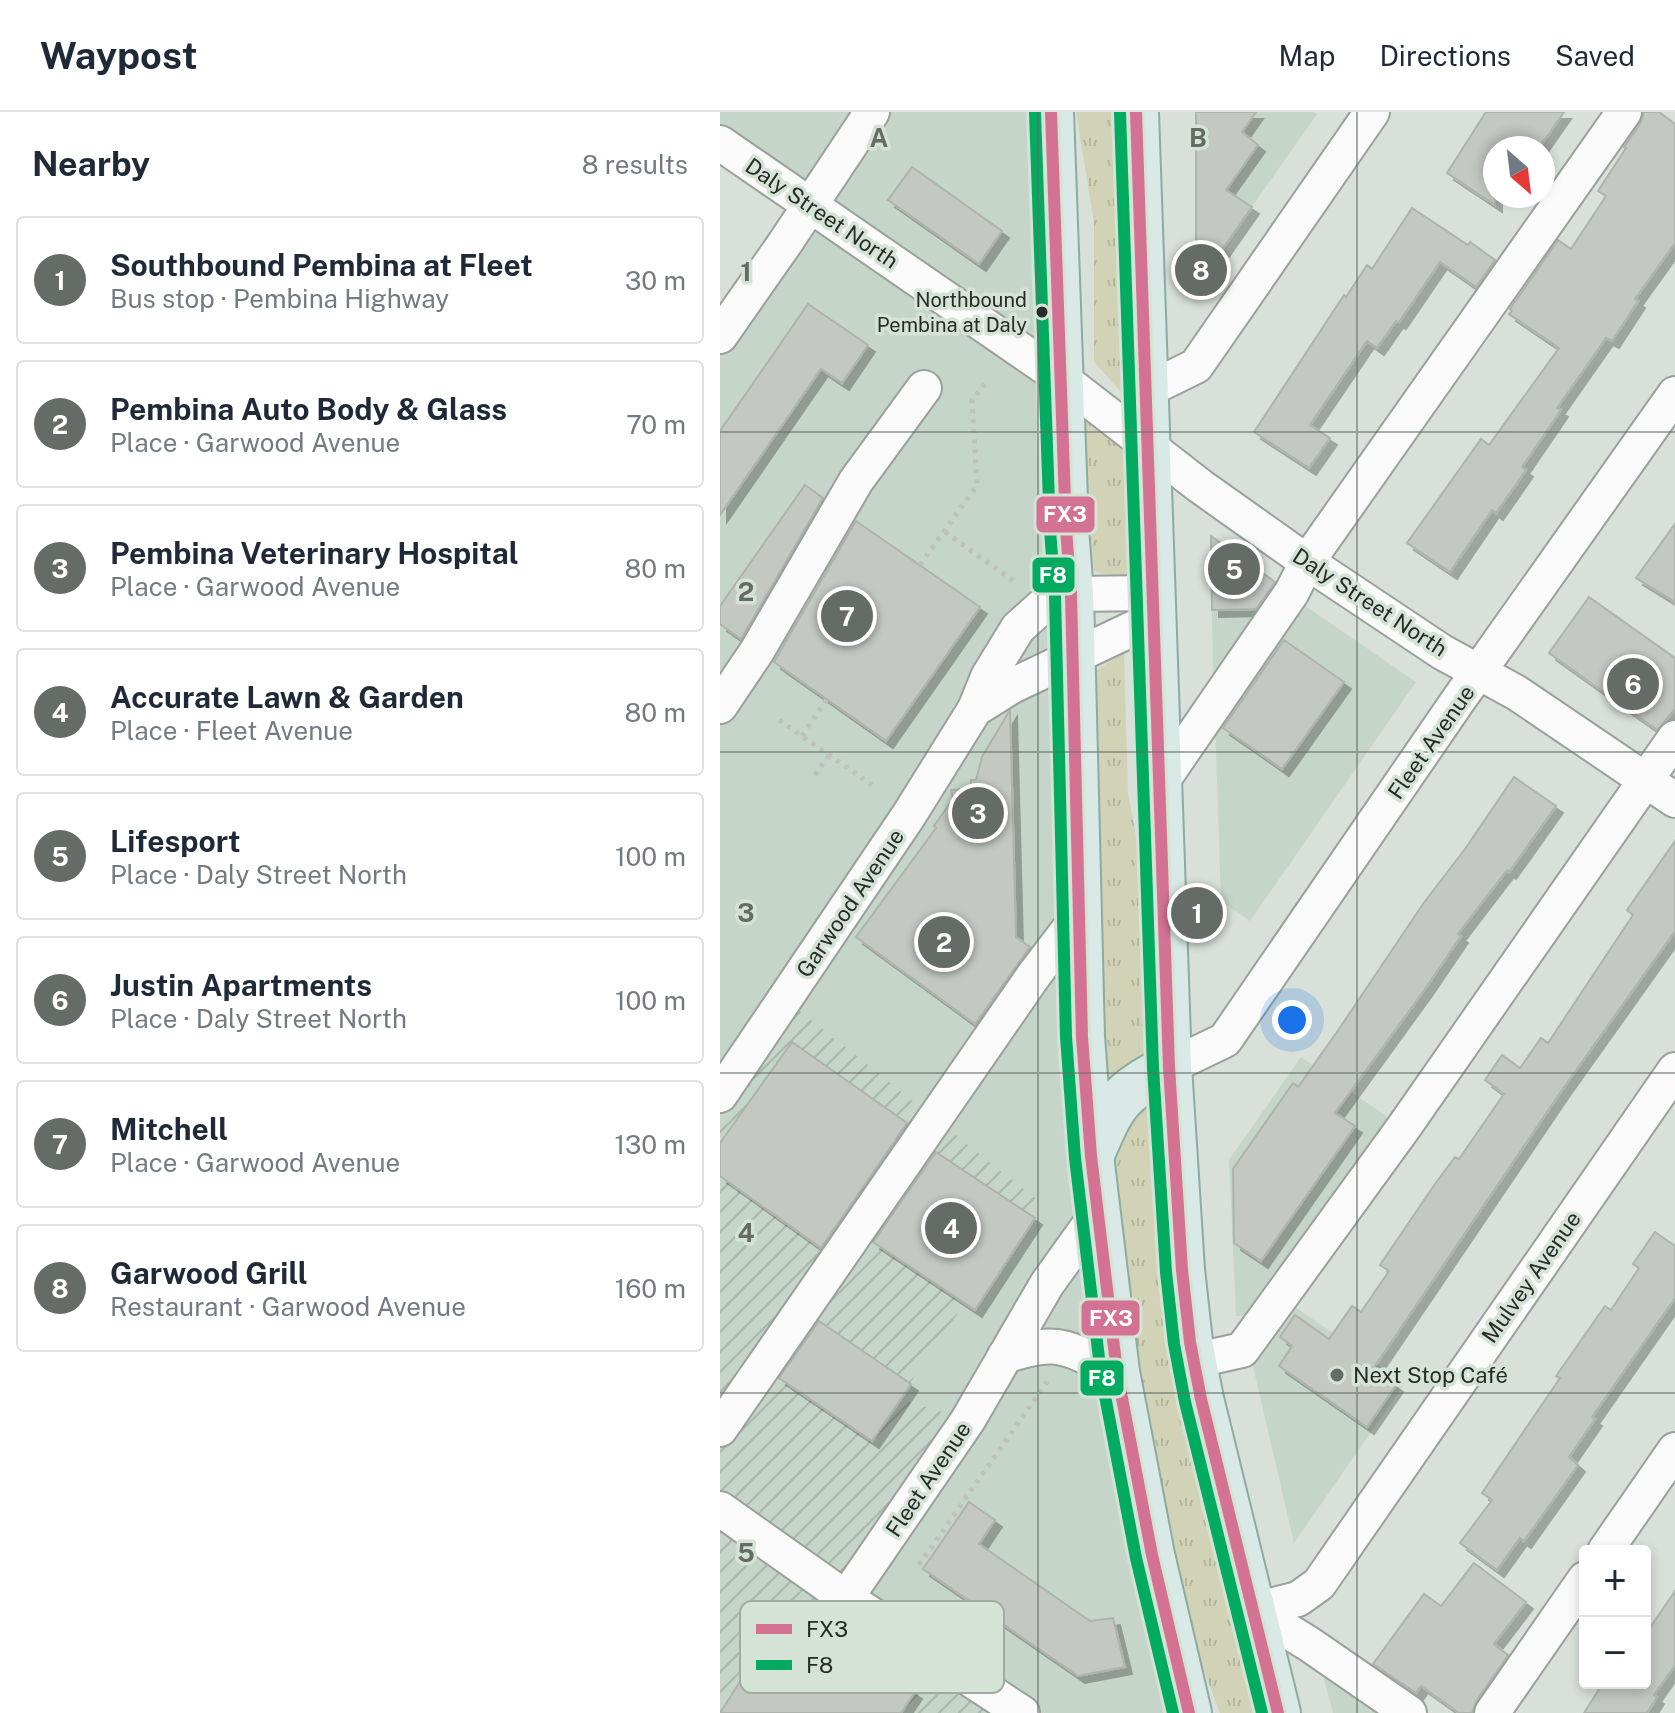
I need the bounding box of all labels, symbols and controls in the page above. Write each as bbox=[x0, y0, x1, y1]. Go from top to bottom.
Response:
text: Waypost bbox=[40, 33, 198, 78]
text: Map bbox=[1279, 39, 1335, 72]
text: Directions bbox=[1379, 39, 1511, 72]
text: Saved bbox=[1555, 39, 1635, 72]
text: A bbox=[870, 122, 889, 153]
text: B bbox=[1189, 122, 1207, 153]
north arrow bbox=[1483, 136, 1555, 208]
text: Nearby bbox=[32, 144, 150, 184]
text: 8 results bbox=[582, 149, 688, 180]
street label: Daly Street North bbox=[741, 152, 903, 274]
pin: 8 bbox=[1175, 240, 1227, 300]
text: Southbound Pembina at Fleet bbox=[110, 247, 533, 283]
text: 1 bbox=[740, 256, 752, 287]
text: 1 bbox=[54, 265, 66, 296]
text: 30 m bbox=[625, 265, 686, 296]
text: Bus stop · Pembina Highway bbox=[110, 283, 449, 314]
place label: Northbound Pembina at Daly bbox=[877, 288, 1027, 337]
marker: Northbound Pembina at Daly bbox=[1034, 304, 1050, 320]
text: Pembina Auto Body & Glass bbox=[110, 391, 507, 427]
text: 2 bbox=[52, 409, 68, 440]
text: 70 m bbox=[626, 409, 686, 440]
text: Place · Garwood Avenue bbox=[110, 427, 400, 458]
line badge: FX3 bbox=[1035, 495, 1096, 534]
text: FX3 bbox=[1043, 501, 1087, 527]
text: Pembina Veterinary Hospital bbox=[110, 535, 519, 571]
pin: 5 bbox=[1208, 539, 1260, 599]
street label: Daly Street North bbox=[1288, 542, 1452, 662]
text: 3 bbox=[51, 553, 69, 584]
text: 80 m bbox=[625, 553, 686, 584]
line badge: F8 bbox=[1031, 556, 1076, 594]
text: F8 bbox=[1039, 562, 1067, 588]
text: Place · Garwood Avenue bbox=[110, 571, 400, 602]
text: 2 bbox=[738, 576, 754, 607]
pin: 7 bbox=[821, 586, 873, 646]
pin: 6 bbox=[1607, 654, 1659, 714]
text: Accurate Lawn & Garden bbox=[110, 679, 464, 715]
street label: Fleet Avenue bbox=[1382, 680, 1480, 804]
text: 4 bbox=[51, 697, 69, 728]
text: 80 m bbox=[625, 697, 686, 728]
text: Place · Fleet Avenue bbox=[110, 715, 353, 746]
pin: 3 bbox=[952, 783, 1004, 843]
text: Lifesport bbox=[110, 823, 240, 859]
street label: Garwood Avenue bbox=[791, 824, 909, 982]
text: 5 bbox=[51, 841, 69, 872]
text: 100 m bbox=[615, 841, 686, 872]
text: Place · Daly Street North bbox=[110, 859, 407, 890]
pin: 1 bbox=[1171, 883, 1223, 943]
text: 3 bbox=[737, 897, 755, 928]
pin: 2 bbox=[918, 912, 970, 972]
text: Justin Apartments bbox=[110, 967, 372, 1003]
text: 6 bbox=[51, 985, 69, 1016]
text: 100 m bbox=[615, 985, 686, 1016]
your location bbox=[1272, 1000, 1312, 1040]
text: Place · Daly Street North bbox=[110, 1003, 407, 1034]
text: Mitchell bbox=[110, 1111, 228, 1147]
text: 7 bbox=[52, 1129, 68, 1160]
text: 130 m bbox=[614, 1129, 686, 1160]
text: Place · Garwood Avenue bbox=[110, 1147, 400, 1178]
pin: 4 bbox=[925, 1198, 977, 1258]
street label: Mulvey Avenue bbox=[1476, 1206, 1586, 1348]
text: 4 bbox=[737, 1217, 755, 1248]
text: Garwood Grill bbox=[110, 1255, 308, 1291]
text: 8 bbox=[51, 1273, 69, 1304]
text: 160 m bbox=[615, 1273, 686, 1304]
text: Restaurant · Garwood Avenue bbox=[110, 1291, 466, 1322]
line badge: FX3 bbox=[1080, 1299, 1141, 1337]
text: FX3 bbox=[1089, 1305, 1133, 1331]
line badge: F8 bbox=[1079, 1359, 1125, 1397]
place label: Next Stop Café bbox=[1353, 1362, 1508, 1388]
text: F8 bbox=[1088, 1365, 1116, 1391]
marker: Next Stop Café bbox=[1328, 1366, 1346, 1384]
street label: Fleet Avenue bbox=[880, 1417, 976, 1541]
text: 5 bbox=[737, 1537, 755, 1568]
map controls bbox=[1579, 1545, 1651, 1689]
button: + bbox=[1579, 1545, 1651, 1617]
legend bbox=[740, 1601, 1004, 1693]
text: FX3 bbox=[806, 1616, 848, 1642]
button: − bbox=[1579, 1617, 1651, 1689]
text: F8 bbox=[806, 1652, 833, 1678]

